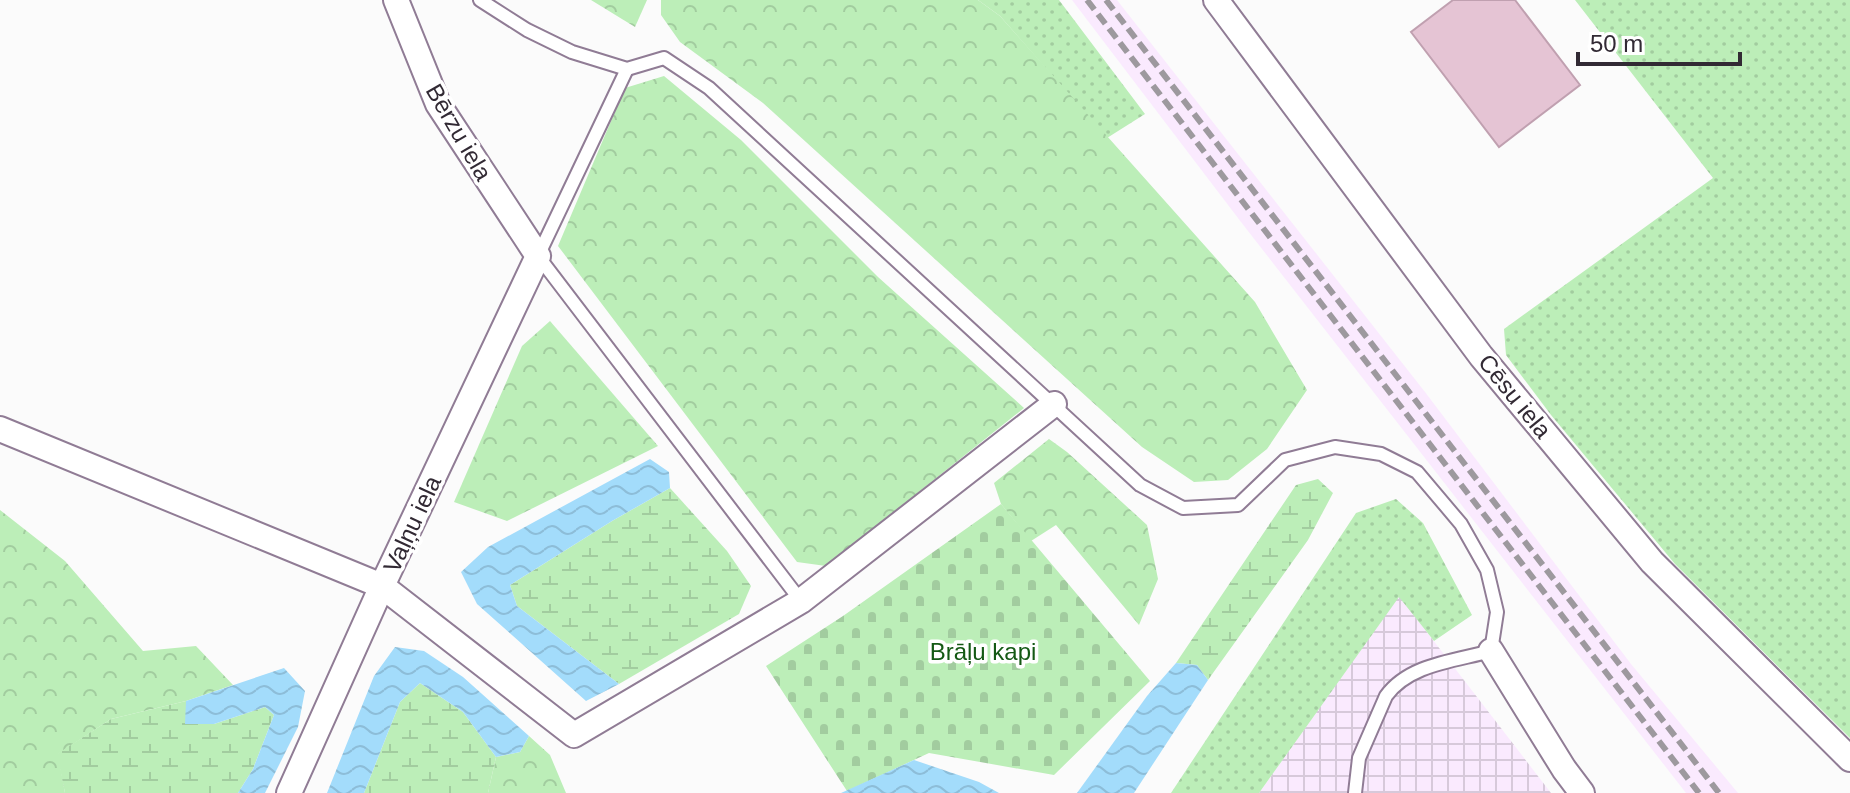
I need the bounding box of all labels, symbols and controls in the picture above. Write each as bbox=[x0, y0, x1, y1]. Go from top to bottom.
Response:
scale bar bbox=[1578, 16, 1740, 66]
text: 50 m bbox=[1590, 30, 1643, 57]
street label: Bērzu iela bbox=[421, 79, 498, 186]
street label: Cēsu iela bbox=[1473, 349, 1557, 444]
street label: Vaļņu iela bbox=[378, 471, 446, 577]
park label: Brāļu kapi bbox=[930, 638, 1036, 665]

